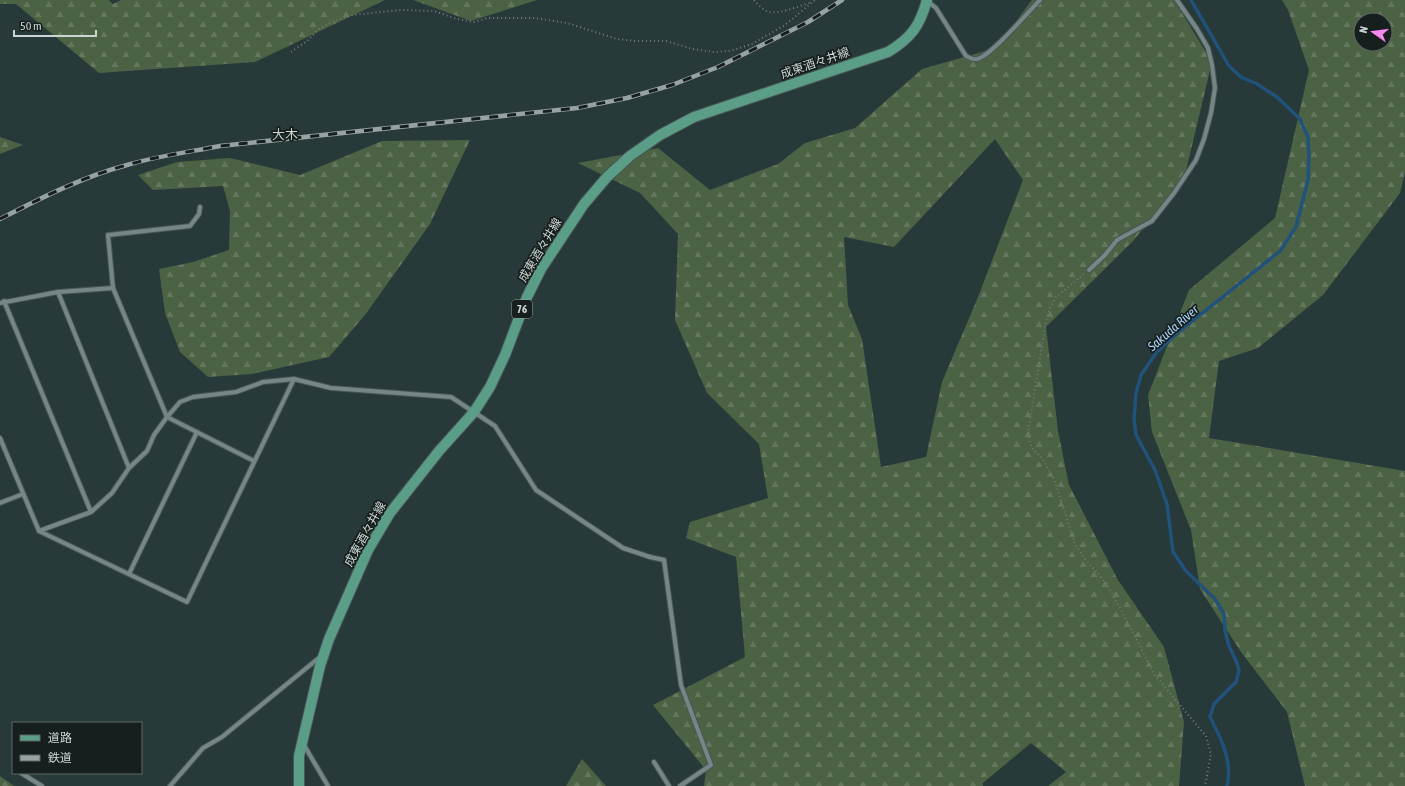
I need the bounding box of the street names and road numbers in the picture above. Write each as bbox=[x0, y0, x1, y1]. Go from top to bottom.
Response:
street label: 成東酒々井線 bbox=[779, 45, 851, 81]
street label: 成東酒々井線 bbox=[515, 216, 565, 284]
road number: 76 bbox=[512, 300, 532, 318]
street label: 成東酒々井線 bbox=[341, 499, 389, 569]

